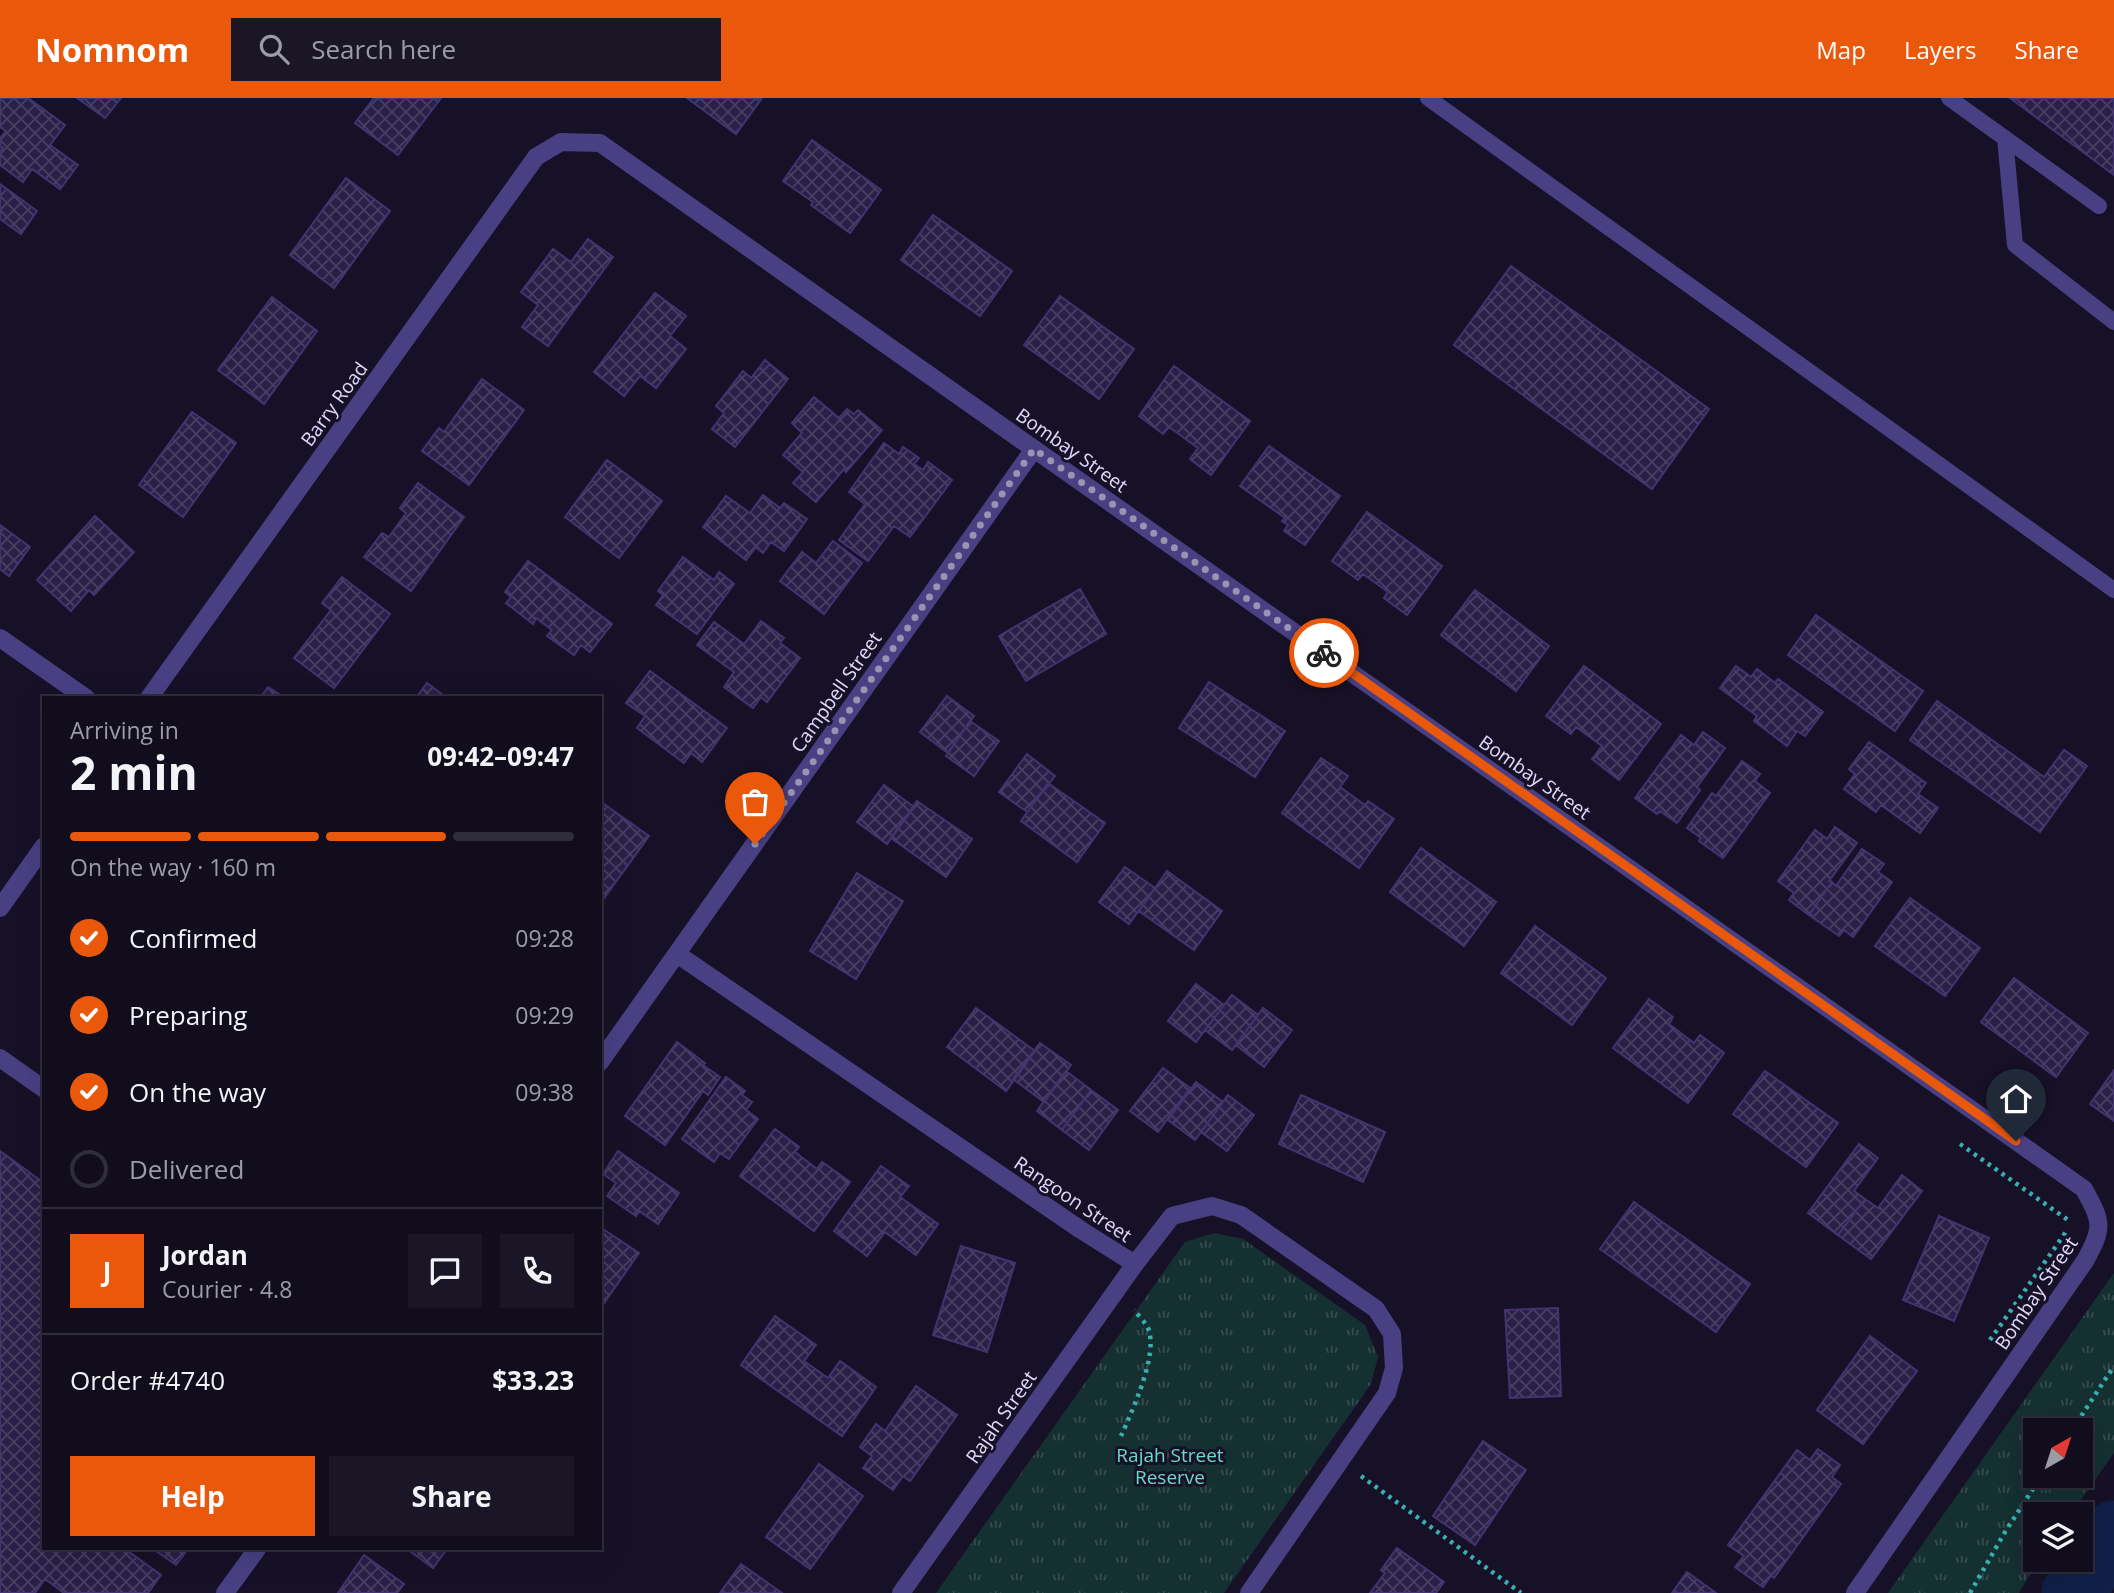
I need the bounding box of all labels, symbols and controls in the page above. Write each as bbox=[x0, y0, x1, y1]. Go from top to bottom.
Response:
search box bbox=[231, 18, 721, 81]
text: Nomnom bbox=[35, 27, 189, 72]
icon: search bbox=[255, 30, 293, 68]
text: Search here bbox=[311, 31, 456, 67]
text: Map bbox=[1816, 33, 1866, 66]
text: Layers bbox=[1904, 33, 1977, 66]
text: Share bbox=[2015, 33, 2079, 66]
street label: Barry Road bbox=[295, 357, 373, 451]
street label: Bombay Street bbox=[1011, 402, 1133, 498]
courier bbox=[1289, 618, 1359, 688]
street label: Campbell Street bbox=[785, 626, 887, 757]
icon: bike bbox=[1305, 634, 1343, 672]
text: Arriving in bbox=[70, 714, 179, 746]
street label: Bombay Street bbox=[1474, 729, 1596, 825]
text: 09:42–09:47 bbox=[427, 738, 574, 774]
text: 2 min bbox=[70, 741, 198, 803]
pin bbox=[725, 772, 785, 844]
icon: bag bbox=[736, 783, 774, 821]
text: On the way · 160 m bbox=[70, 851, 276, 883]
icon: check bbox=[70, 919, 108, 957]
text: Confirmed bbox=[129, 920, 257, 956]
text: 09:28 bbox=[515, 922, 574, 954]
icon: check bbox=[70, 996, 108, 1034]
text: Preparing bbox=[129, 997, 247, 1033]
text: 09:29 bbox=[515, 999, 574, 1031]
pin bbox=[1986, 1069, 2046, 1141]
icon: check bbox=[70, 1073, 108, 1111]
text: On the way bbox=[129, 1074, 266, 1110]
text: 09:38 bbox=[515, 1076, 574, 1108]
icon: home bbox=[1997, 1080, 2035, 1118]
street label: Rangoon Street bbox=[1009, 1150, 1137, 1248]
text: Delivered bbox=[129, 1151, 244, 1187]
street label: Bombay Street bbox=[1989, 1231, 2084, 1355]
button: chat bbox=[408, 1234, 482, 1308]
button: phone bbox=[500, 1234, 574, 1308]
text: Jordan bbox=[162, 1237, 248, 1273]
text: J bbox=[103, 1253, 111, 1289]
text: Courier · 4.8 bbox=[162, 1273, 292, 1305]
text: Order #4740 bbox=[70, 1362, 225, 1398]
text: $33.23 bbox=[492, 1362, 574, 1398]
street label: Rajah Street bbox=[960, 1365, 1043, 1468]
north arrow bbox=[2023, 1418, 2093, 1488]
map controls bbox=[2023, 1418, 2093, 1572]
park label: Rajah Street Reserve bbox=[1116, 1442, 1224, 1490]
button: Help bbox=[70, 1456, 315, 1536]
button: Share bbox=[329, 1456, 574, 1536]
button: layers bbox=[2023, 1502, 2093, 1572]

